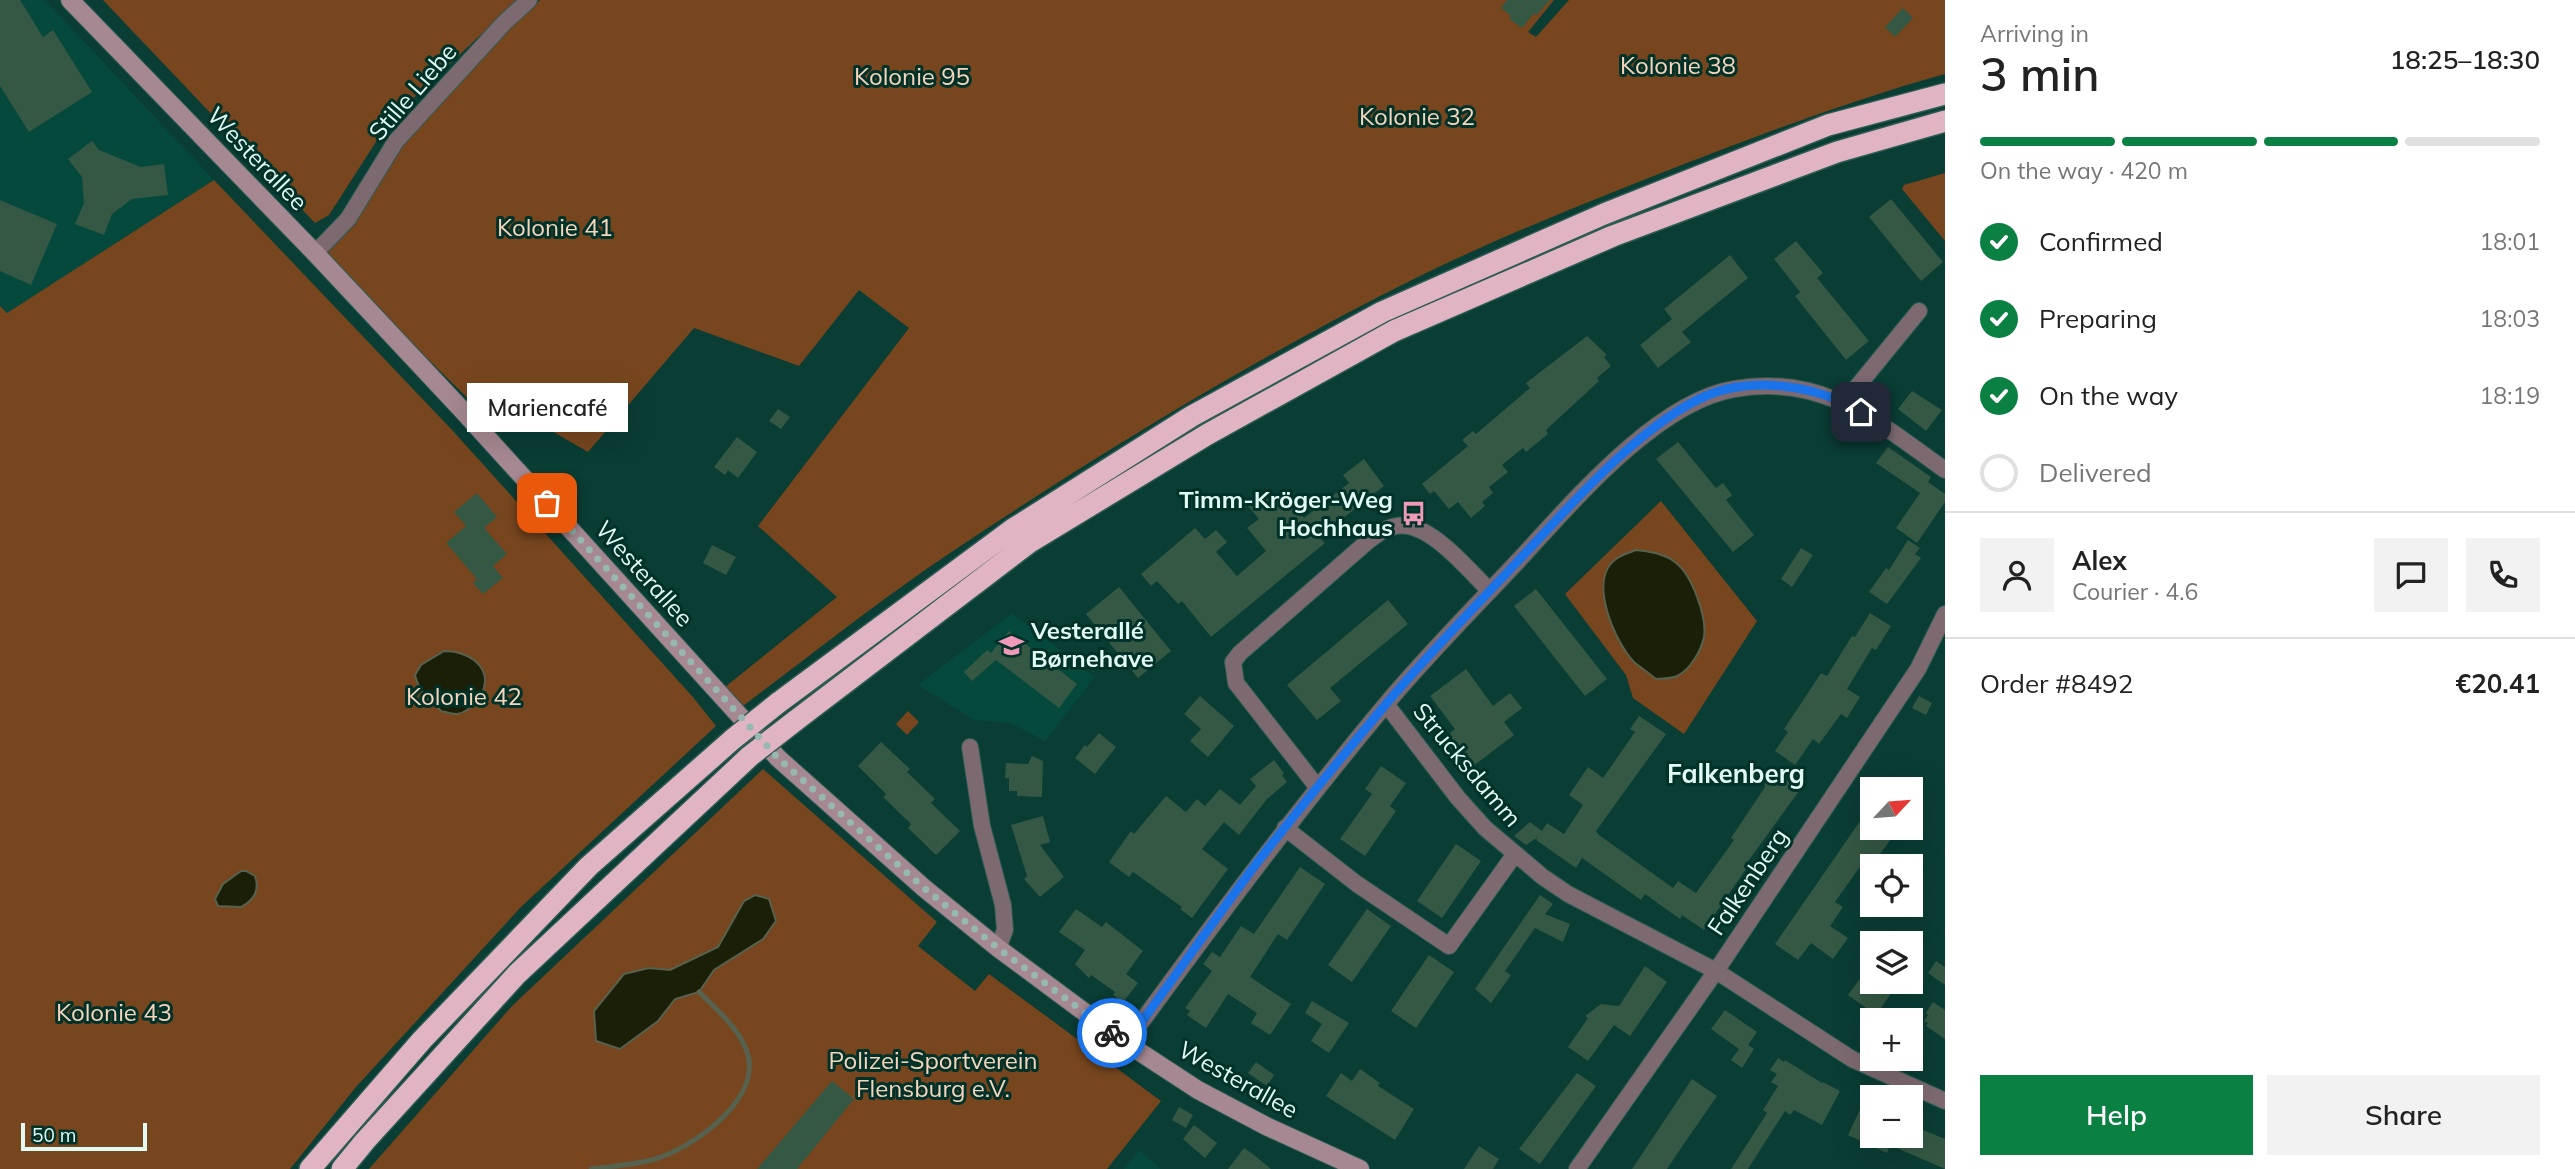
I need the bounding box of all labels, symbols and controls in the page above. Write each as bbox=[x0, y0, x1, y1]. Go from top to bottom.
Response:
text: Arriving in bbox=[1980, 19, 2089, 48]
street label: Stille Liebe bbox=[362, 37, 463, 146]
text: 18:25–18:30 bbox=[2390, 43, 2540, 76]
text: 3 min bbox=[1980, 45, 2099, 103]
park label: Kolonie 38 bbox=[1620, 50, 1736, 80]
park label: Kolonie 95 bbox=[854, 61, 970, 91]
street label: Westerallee bbox=[201, 100, 314, 216]
park label: Kolonie 32 bbox=[1359, 101, 1475, 131]
text: On the way · 420 m bbox=[1980, 156, 2188, 185]
park label: Kolonie 41 bbox=[497, 212, 613, 242]
icon: check bbox=[1980, 223, 2018, 261]
text: Confirmed bbox=[2039, 225, 2163, 258]
text: 18:01 bbox=[2480, 227, 2540, 256]
icon: check bbox=[1980, 300, 2018, 338]
text: Preparing bbox=[2039, 302, 2157, 335]
text: 18:03 bbox=[2480, 304, 2540, 333]
icon: check bbox=[1980, 377, 2018, 415]
text: On the way bbox=[2039, 379, 2178, 412]
text: 18:19 bbox=[2480, 381, 2540, 410]
pin bbox=[1831, 382, 1891, 442]
callout: Mariencafé bbox=[466, 384, 628, 433]
text: Mariencafé bbox=[487, 393, 608, 422]
icon: home bbox=[1842, 393, 1880, 431]
text: Delivered bbox=[2039, 456, 2152, 489]
pin bbox=[517, 473, 577, 533]
icon: bag bbox=[528, 484, 566, 522]
place label: Timm-Kröger-Weg Hochhaus bbox=[1179, 484, 1393, 542]
bus stop icon: Timm-Kröger-Weg Hochhaus bbox=[1399, 500, 1427, 528]
street label: Westerallee bbox=[589, 514, 700, 632]
button: person bbox=[1980, 538, 2054, 612]
button: chat bbox=[2374, 538, 2448, 612]
button: phone bbox=[2466, 538, 2540, 612]
text: Alex bbox=[2072, 544, 2127, 577]
text: Courier · 4.6 bbox=[2072, 577, 2198, 606]
place label: Vesterallé Børnehave bbox=[1030, 615, 1154, 673]
school or university icon: Vesterallé Børnehave bbox=[997, 631, 1025, 659]
text: Order #8492 bbox=[1980, 667, 2133, 700]
text: €20.41 bbox=[2456, 667, 2540, 700]
park label: Kolonie 42 bbox=[406, 681, 522, 711]
street label: Strucksdamm bbox=[1407, 696, 1528, 833]
district label: Falkenberg bbox=[1667, 757, 1805, 790]
north arrow bbox=[1860, 777, 1923, 840]
map controls bbox=[1860, 777, 1923, 1148]
street label: Falkenberg bbox=[1700, 822, 1794, 941]
button: locate bbox=[1860, 854, 1923, 917]
button: layers bbox=[1860, 931, 1923, 994]
park label: Kolonie 43 bbox=[56, 997, 172, 1027]
courier bbox=[1077, 998, 1147, 1068]
button: + bbox=[1860, 1008, 1923, 1071]
icon: bike bbox=[1093, 1014, 1131, 1052]
street label: Westerallee bbox=[1173, 1034, 1303, 1124]
park label: Polizei-Sportverein Flensburg e.V. bbox=[829, 1045, 1037, 1103]
button: Help bbox=[1980, 1075, 2253, 1155]
button: Share bbox=[2267, 1075, 2540, 1155]
button: − bbox=[1860, 1085, 1923, 1148]
scale bar bbox=[21, 1120, 147, 1152]
text: 50 m bbox=[32, 1123, 76, 1147]

